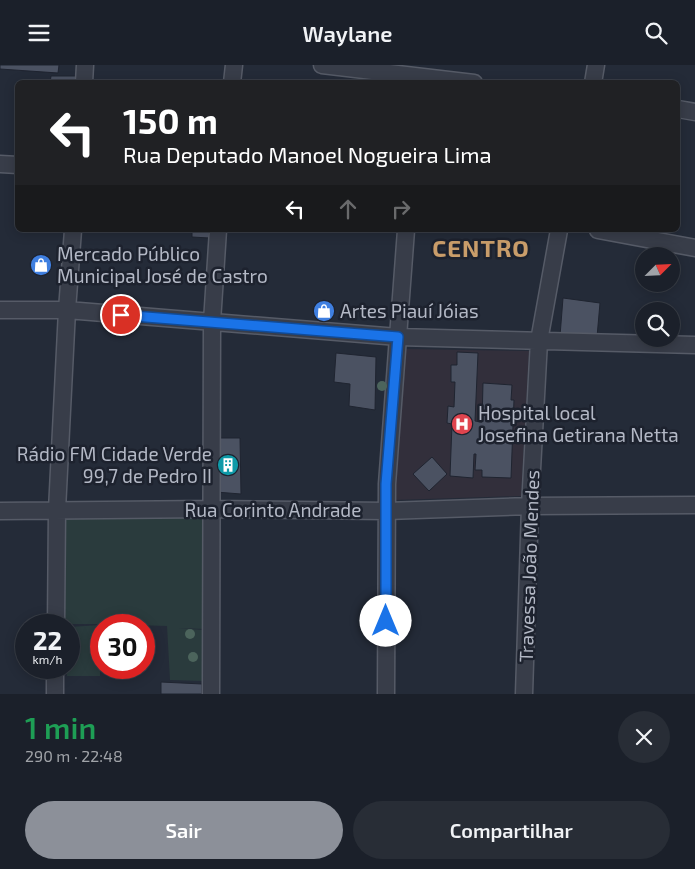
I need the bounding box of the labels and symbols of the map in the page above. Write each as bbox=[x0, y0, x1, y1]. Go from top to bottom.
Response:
district label: CENTRO bbox=[432, 233, 530, 262]
place label: Mercado Público Municipal José de Castro bbox=[57, 242, 268, 287]
north arrow bbox=[635, 247, 680, 293]
shop icon: Mercado Público Municipal José de Castro bbox=[29, 253, 53, 277]
pin bbox=[100, 294, 142, 336]
shop icon: Artes Piauí Jóias bbox=[312, 299, 336, 323]
place label: Artes Piauí Jóias bbox=[340, 299, 479, 322]
place label: Hospital local Josefina Getirana Netta bbox=[478, 401, 679, 446]
hospital icon: Hospital local Josefina Getirana Netta bbox=[450, 412, 474, 436]
place label: Rádio FM Cidade Verde 99,7 de Pedro II bbox=[17, 442, 212, 487]
building icon: Rádio FM Cidade Verde 99,7 de Pedro II bbox=[216, 453, 240, 477]
street label: Travessa João Mendes bbox=[514, 469, 543, 663]
street label: Rua Corinto Andrade bbox=[185, 498, 361, 521]
position arrow bbox=[359, 594, 411, 646]
speed limit sign: 30 bbox=[90, 614, 155, 679]

